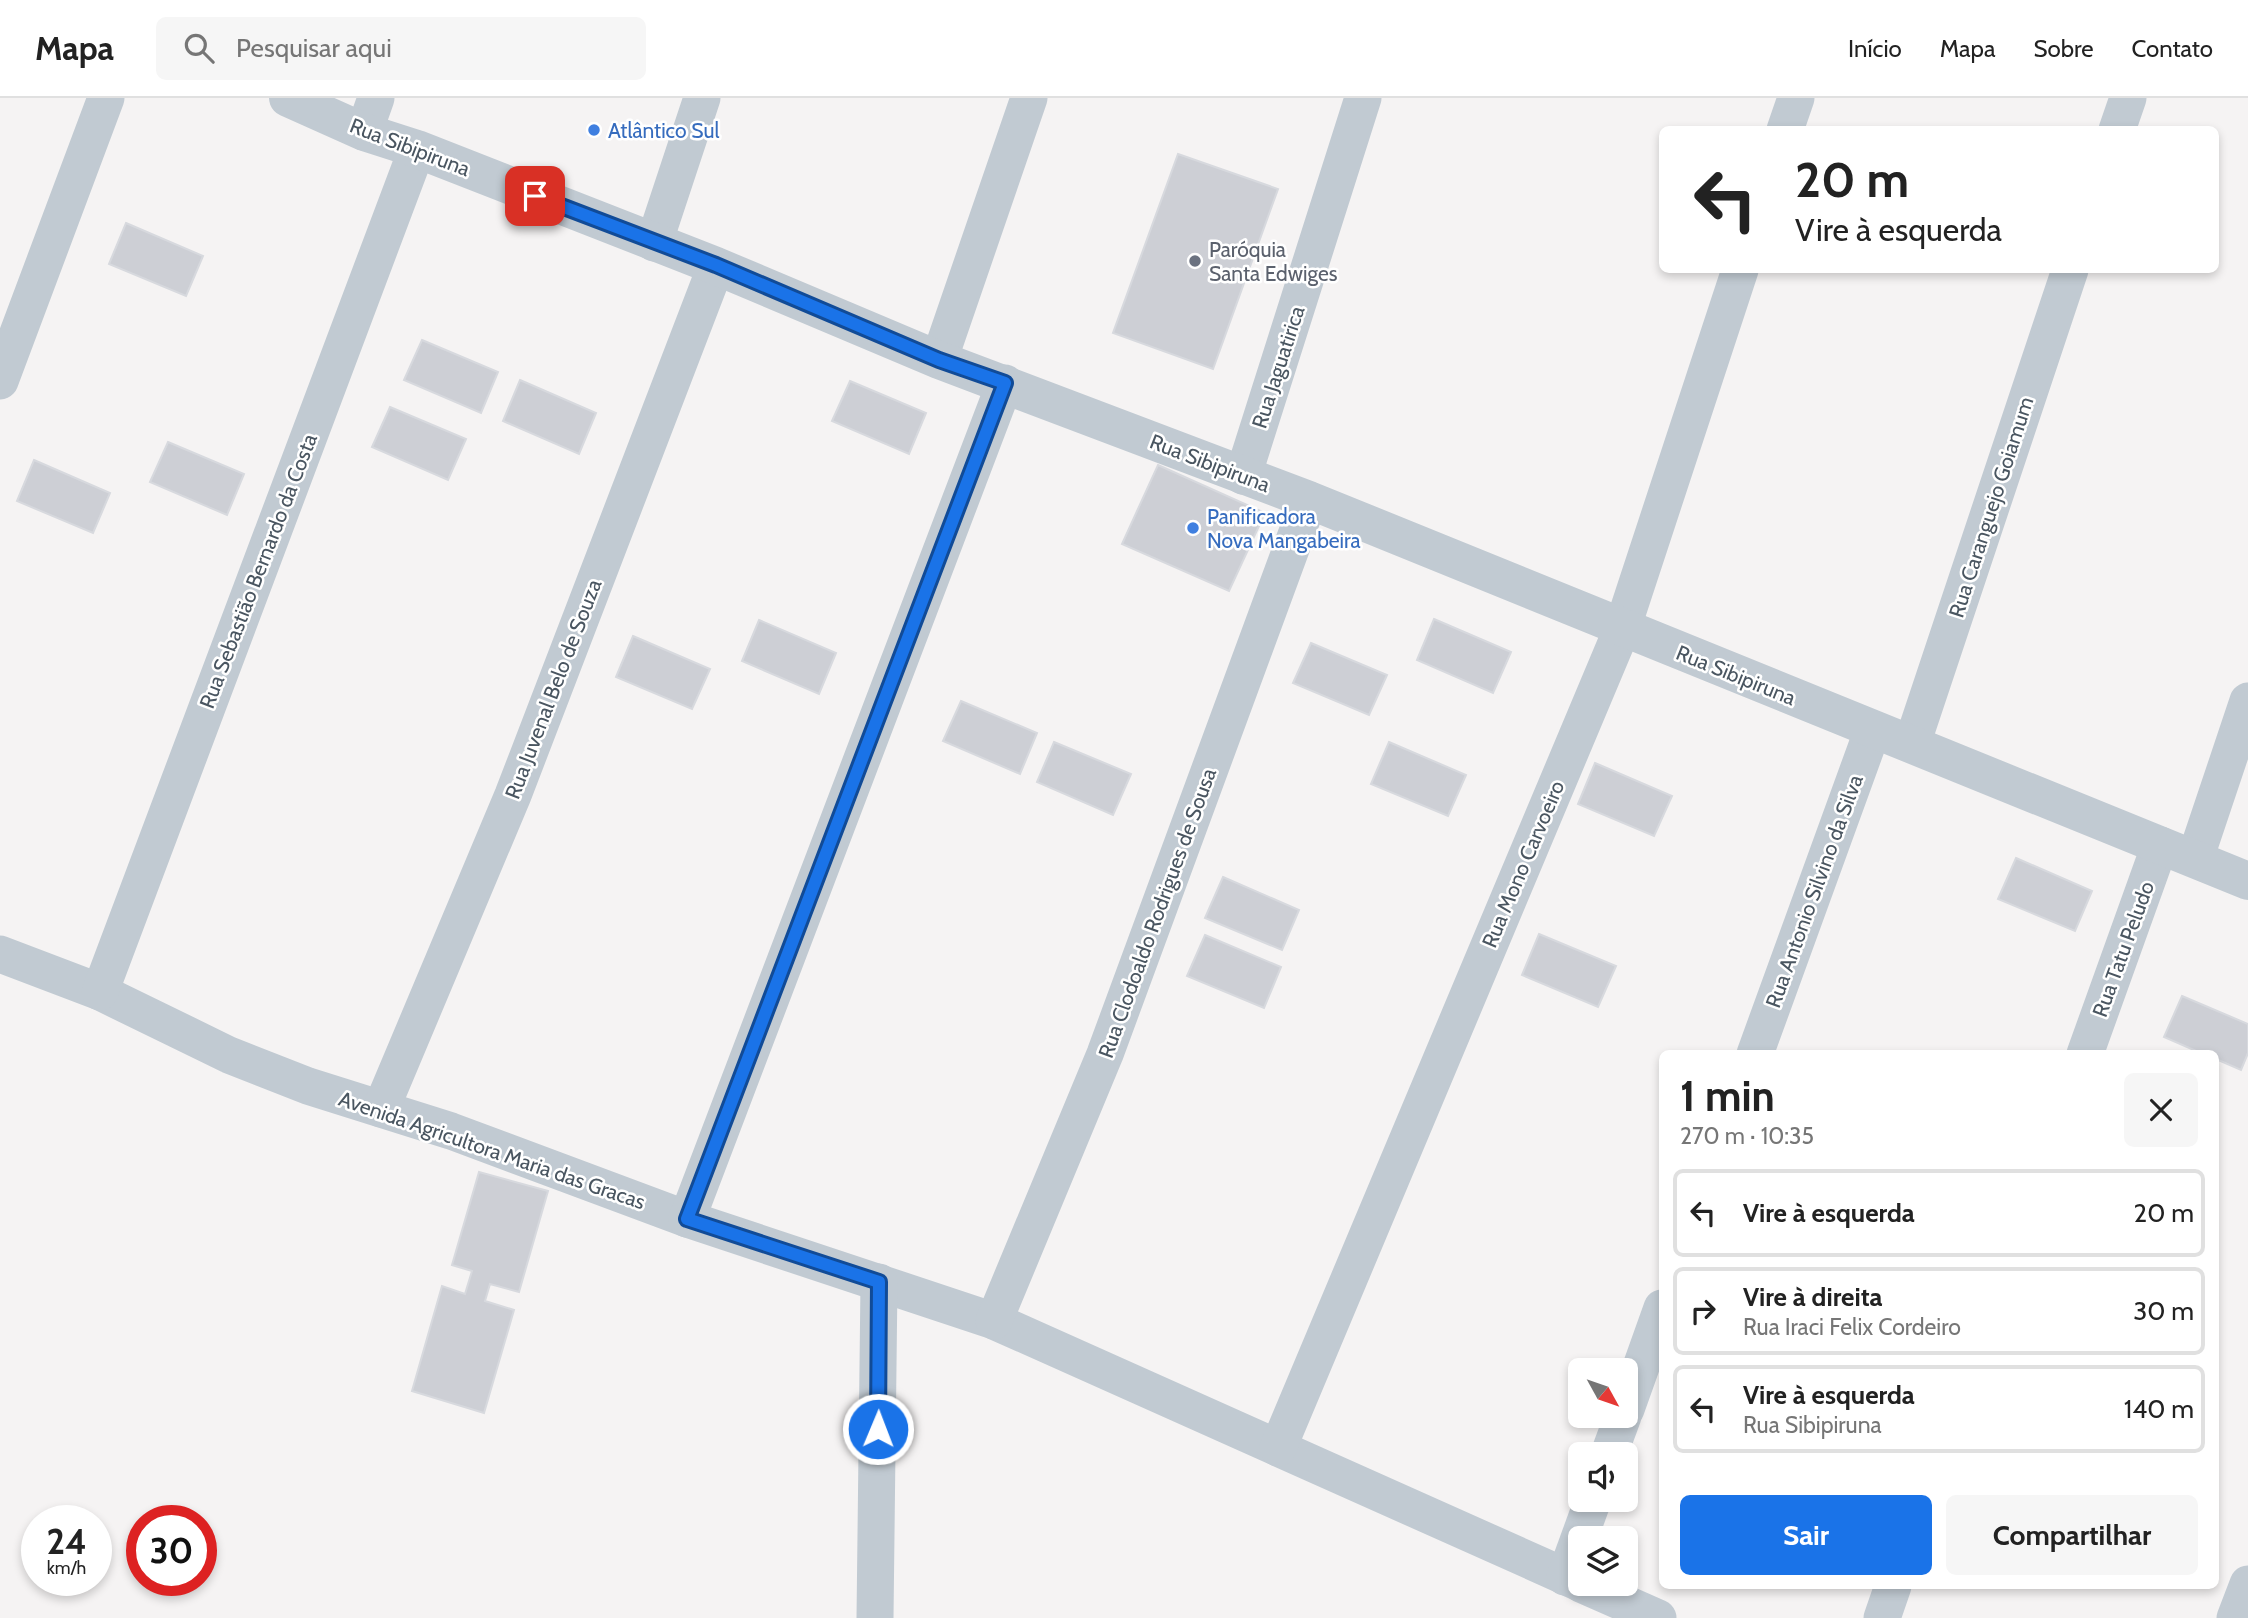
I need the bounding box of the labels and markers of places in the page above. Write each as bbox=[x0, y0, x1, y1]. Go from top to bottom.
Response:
place label: Atlântico Sul bbox=[608, 118, 719, 143]
marker: Atlântico Sul bbox=[586, 122, 602, 138]
pin bbox=[505, 166, 565, 226]
place label: Paróquia Santa Edwiges bbox=[1209, 237, 1338, 286]
marker: Paróquia Santa Edwiges bbox=[1187, 253, 1203, 269]
place label: Panificadora Nova Mangabeira bbox=[1207, 504, 1361, 553]
marker: Panificadora Nova Mangabeira bbox=[1185, 520, 1201, 536]

